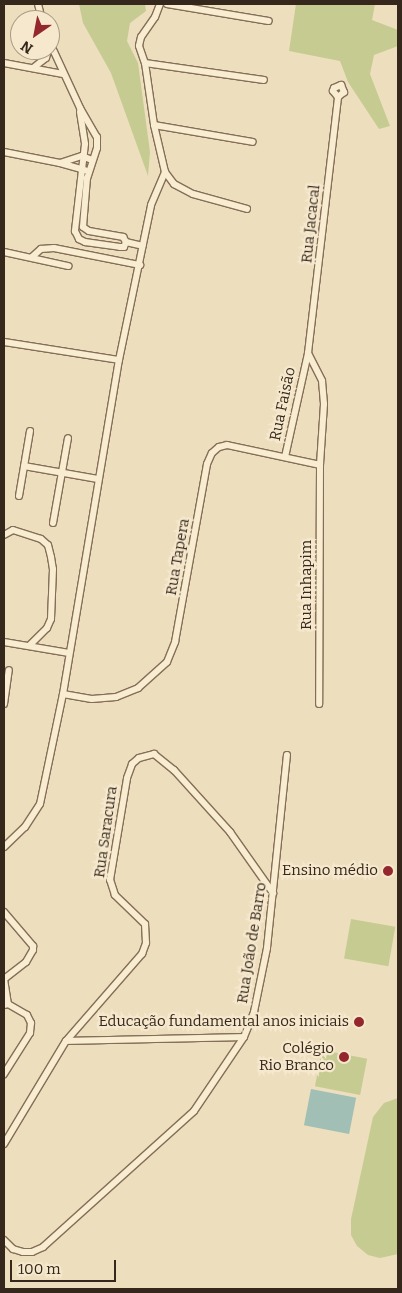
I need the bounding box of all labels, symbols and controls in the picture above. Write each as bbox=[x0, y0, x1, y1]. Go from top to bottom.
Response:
north arrow bbox=[10, 10, 60, 60]
text: N bbox=[18, 37, 36, 57]
street label: Rua Jacacal bbox=[298, 184, 324, 264]
street label: Rua Faisão bbox=[266, 366, 300, 442]
street label: Rua Tapera bbox=[162, 517, 194, 597]
street label: Rua Inhapim bbox=[298, 540, 316, 630]
street label: Rua Saracura bbox=[91, 785, 121, 879]
place label: Ensino médio bbox=[282, 862, 378, 880]
marker: Ensino médio bbox=[382, 865, 394, 877]
street label: Rua João de Barro bbox=[234, 881, 270, 1005]
place label: Educação fundamental anos iniciais bbox=[99, 1013, 349, 1031]
marker: Educação fundamental anos iniciais bbox=[353, 1016, 365, 1028]
place label: Colégio Rio Branco bbox=[259, 1039, 334, 1074]
marker: Colégio Rio Branco bbox=[338, 1051, 350, 1063]
scale bar bbox=[12, 1250, 119, 1282]
text: 100 m bbox=[18, 1260, 61, 1278]

